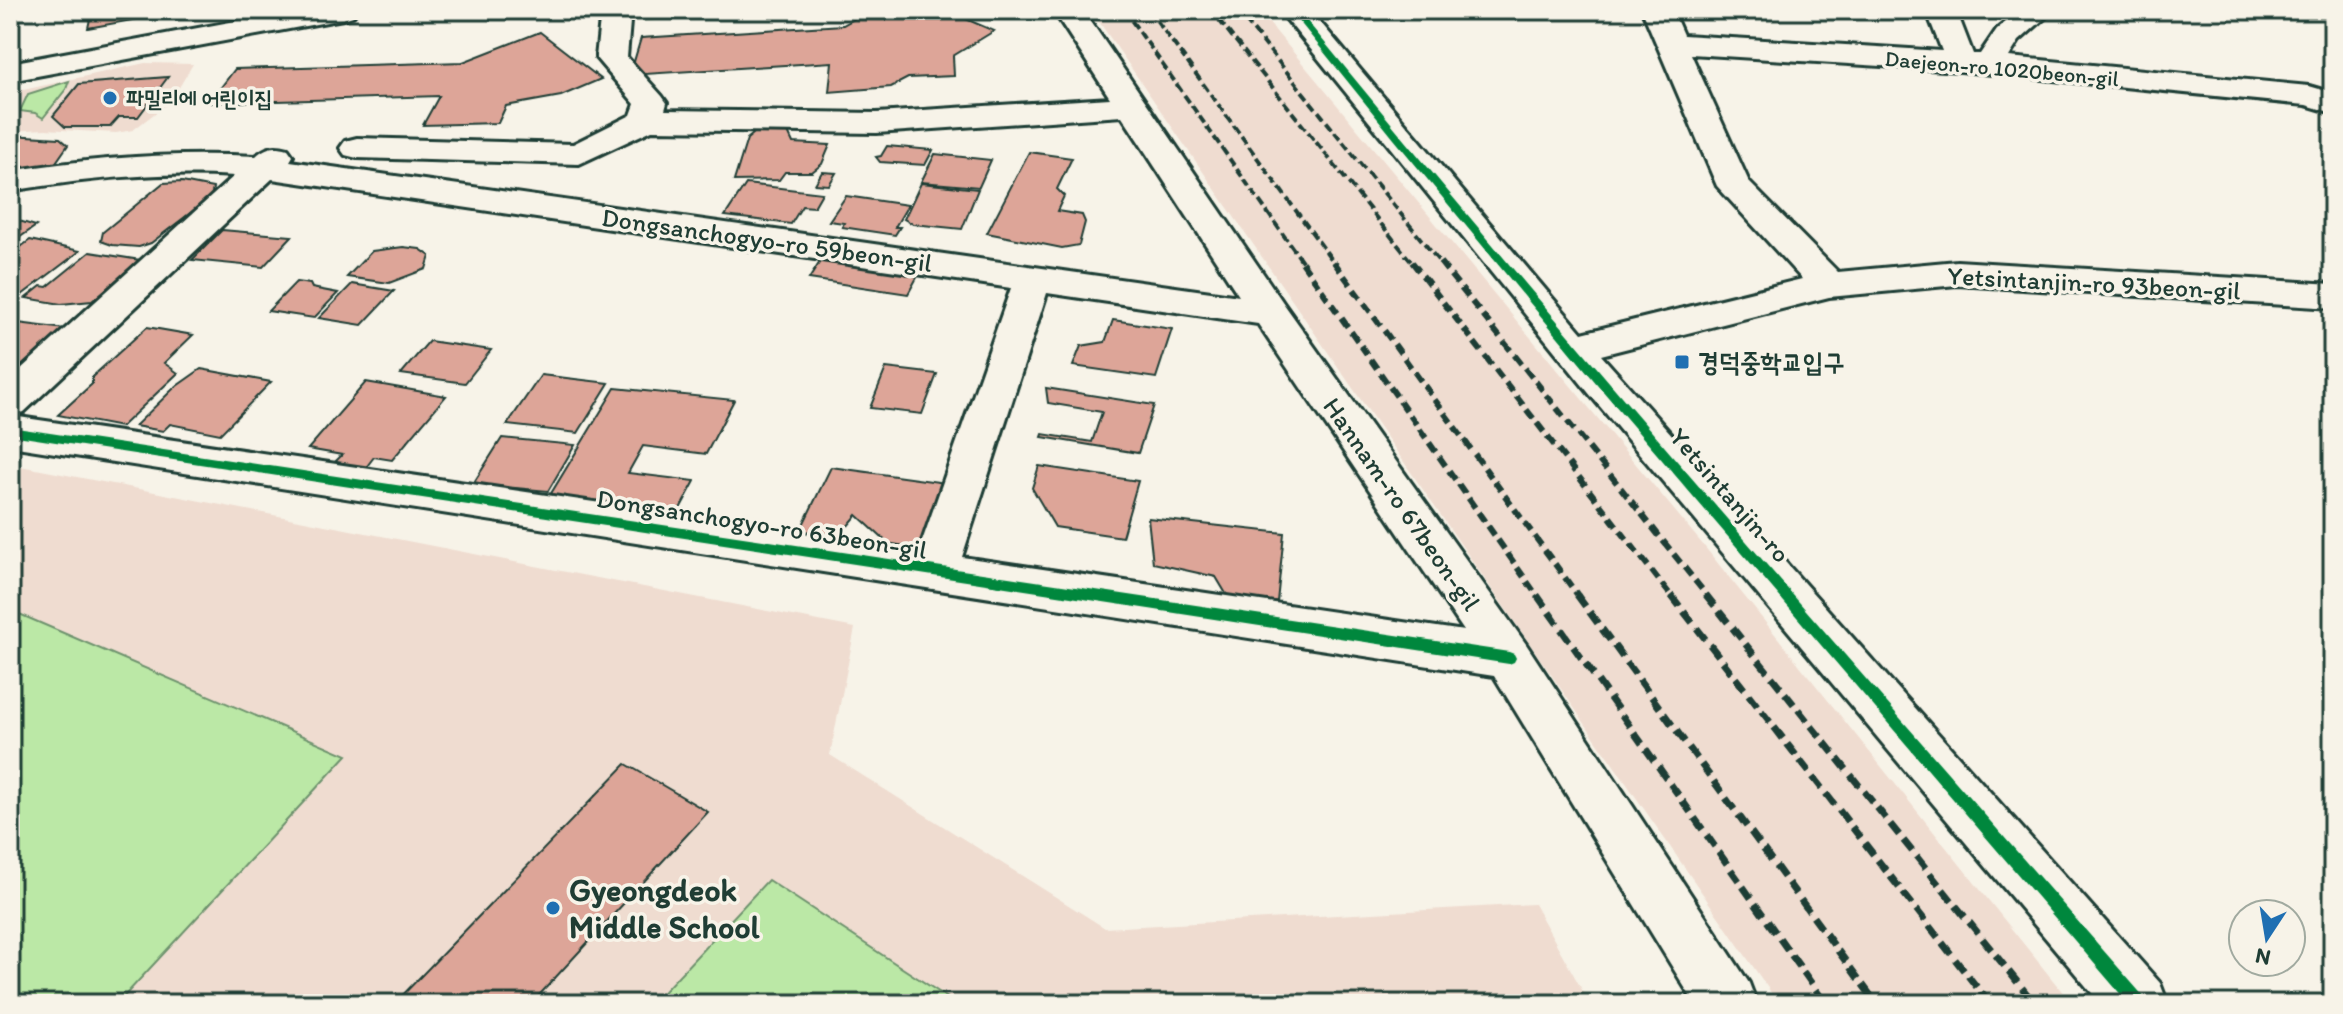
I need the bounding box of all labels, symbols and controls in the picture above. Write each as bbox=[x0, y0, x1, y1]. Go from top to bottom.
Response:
street label: Daejeon-ro 1020beon-gil bbox=[1884, 45, 2120, 92]
place label: 파밀리에 어린이집 bbox=[126, 85, 273, 112]
marker: 파밀리에 어린이집 bbox=[101, 89, 119, 107]
street label: Dongsanchogyo-ro 59beon-gil bbox=[600, 201, 934, 279]
street label: Yetsintanjin-ro 93beon-gil bbox=[1947, 259, 2241, 307]
place label: 경덕중학교입구 bbox=[1698, 346, 1845, 378]
marker: 경덕중학교입구 bbox=[1673, 353, 1691, 371]
street label: Hannam-ro 67beon-gil bbox=[1316, 391, 1488, 617]
street label: Yetsintanjin-ro bbox=[1663, 421, 1797, 569]
street label: Dongsanchogyo-ro 63beon-gil bbox=[595, 482, 929, 566]
place label: Gyeongdeok Middle School bbox=[569, 871, 761, 946]
north arrow bbox=[2227, 898, 2307, 978]
marker: Gyeongdeok Middle School bbox=[544, 899, 562, 917]
text: N bbox=[2253, 942, 2273, 972]

